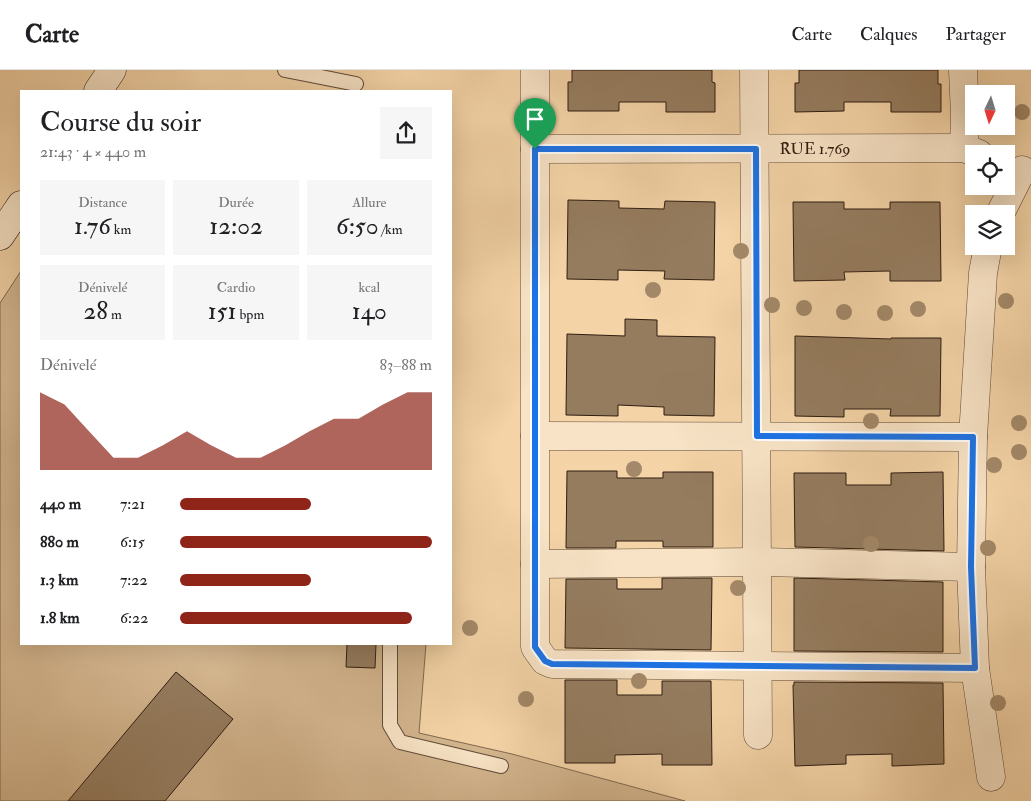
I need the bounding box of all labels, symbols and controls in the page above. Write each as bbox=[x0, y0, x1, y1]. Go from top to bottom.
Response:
text: Carte bbox=[25, 19, 79, 50]
text: Carte bbox=[791, 23, 832, 46]
text: Calques bbox=[860, 23, 917, 46]
text: Partager bbox=[945, 23, 1006, 46]
north arrow bbox=[965, 85, 1015, 135]
map controls bbox=[965, 85, 1015, 255]
pin bbox=[514, 98, 556, 149]
text: Course du soir bbox=[40, 105, 201, 140]
icon: arrive bbox=[521, 105, 549, 133]
button: share bbox=[380, 107, 432, 159]
street label: RUE 1.769 bbox=[779, 139, 851, 159]
text: 21:43 · 4 × 440 m bbox=[40, 142, 146, 162]
button: locate bbox=[965, 145, 1015, 195]
text: Distance bbox=[78, 194, 127, 211]
text: Durée bbox=[218, 194, 254, 211]
text: Allure bbox=[352, 194, 386, 211]
button: layers bbox=[965, 205, 1015, 255]
text: 1.76 bbox=[74, 211, 111, 242]
text: 12:02 bbox=[209, 211, 263, 242]
text: 6:50 bbox=[336, 211, 378, 242]
text: km bbox=[111, 221, 131, 238]
text: /km bbox=[378, 221, 403, 238]
text: Dénivelé bbox=[78, 279, 127, 296]
text: Cardio bbox=[217, 279, 255, 296]
text: kcal bbox=[359, 279, 380, 296]
text: 28 bbox=[84, 296, 108, 327]
text: 151 bbox=[208, 296, 236, 327]
text: 140 bbox=[352, 296, 387, 327]
text: m bbox=[108, 306, 122, 323]
text: bpm bbox=[236, 306, 264, 323]
text: Dénivelé bbox=[40, 355, 96, 375]
text: 83–88 m bbox=[379, 355, 432, 375]
text: 440 m bbox=[40, 494, 81, 514]
text: 7:21 bbox=[120, 494, 145, 514]
text: 880 m bbox=[40, 532, 79, 552]
text: 6:15 bbox=[120, 532, 145, 552]
text: 1.3 km bbox=[40, 570, 78, 590]
text: 7:22 bbox=[120, 570, 148, 590]
text: 1.8 km bbox=[40, 608, 80, 628]
text: 6:22 bbox=[120, 608, 148, 628]

